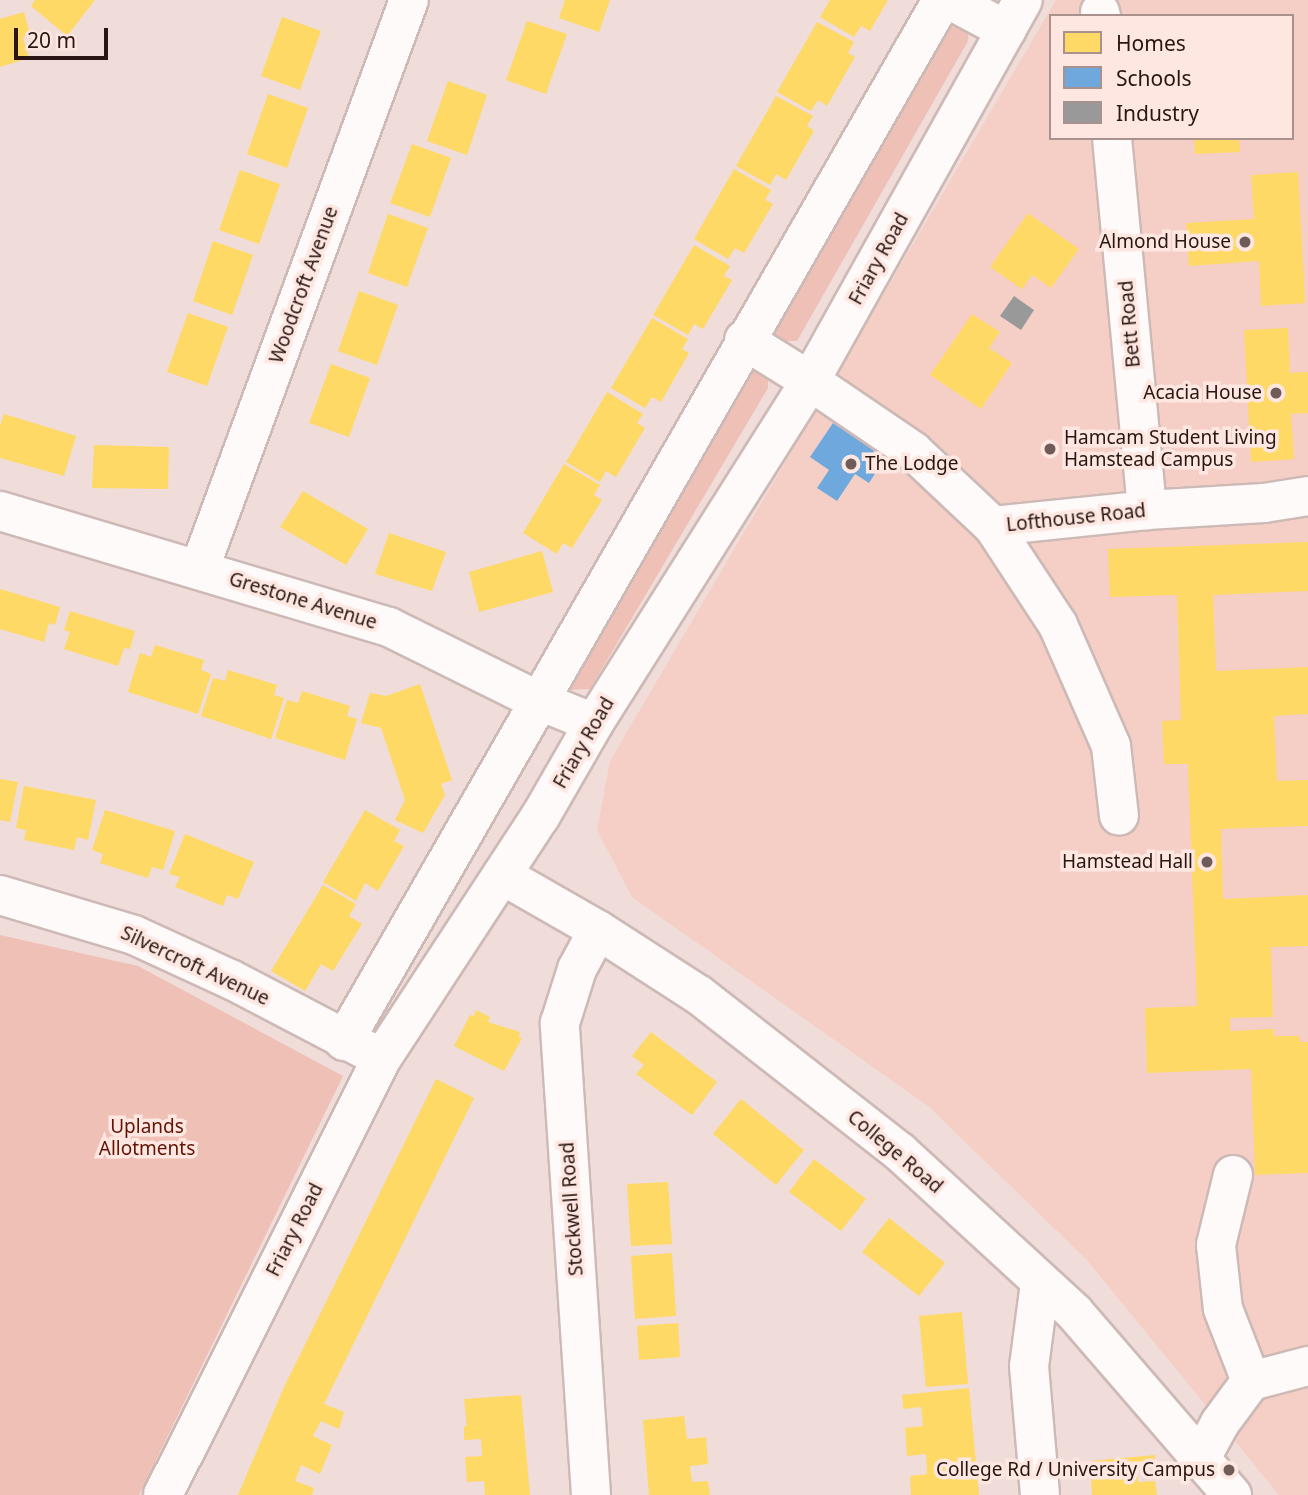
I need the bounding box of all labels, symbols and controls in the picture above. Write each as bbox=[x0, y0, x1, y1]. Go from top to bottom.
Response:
scale bar bbox=[18, 14, 112, 58]
legend bbox=[1049, 14, 1294, 140]
text: 20 m bbox=[27, 26, 76, 54]
text: Homes bbox=[1116, 29, 1186, 57]
text: Schools bbox=[1116, 64, 1191, 92]
text: Industry bbox=[1116, 99, 1199, 127]
street label: Woodcroft Avenue bbox=[265, 204, 343, 366]
street label: Friary Road bbox=[844, 209, 914, 309]
place label: Almond House bbox=[1099, 231, 1231, 253]
marker: Almond House bbox=[1237, 234, 1253, 250]
street label: Bett Road bbox=[1115, 279, 1145, 369]
place label: Acacia House bbox=[1143, 382, 1262, 404]
marker: Acacia House bbox=[1268, 385, 1284, 401]
place label: Hamcam Student Living Hamstead Campus bbox=[1064, 427, 1277, 471]
marker: Hamcam Student Living Hamstead Campus bbox=[1042, 441, 1058, 457]
place label: The Lodge bbox=[865, 453, 958, 475]
marker: The Lodge bbox=[843, 456, 859, 472]
street label: Lofthouse Road bbox=[1005, 499, 1147, 537]
street label: Grestone Avenue bbox=[226, 568, 380, 634]
street label: Friary Road bbox=[549, 693, 619, 793]
place label: Hamstead Hall bbox=[1062, 851, 1193, 873]
marker: Hamstead Hall bbox=[1199, 854, 1215, 870]
street label: Silvercroft Avenue bbox=[117, 922, 273, 1010]
street label: College Road bbox=[843, 1106, 947, 1198]
park label: Uplands Allotments bbox=[99, 1116, 195, 1160]
street label: Stockwell Road bbox=[556, 1141, 588, 1277]
street label: Friary Road bbox=[262, 1180, 328, 1280]
place label: College Rd / University Campus bbox=[936, 1459, 1215, 1481]
marker: College Rd / University Campus bbox=[1221, 1462, 1237, 1478]

